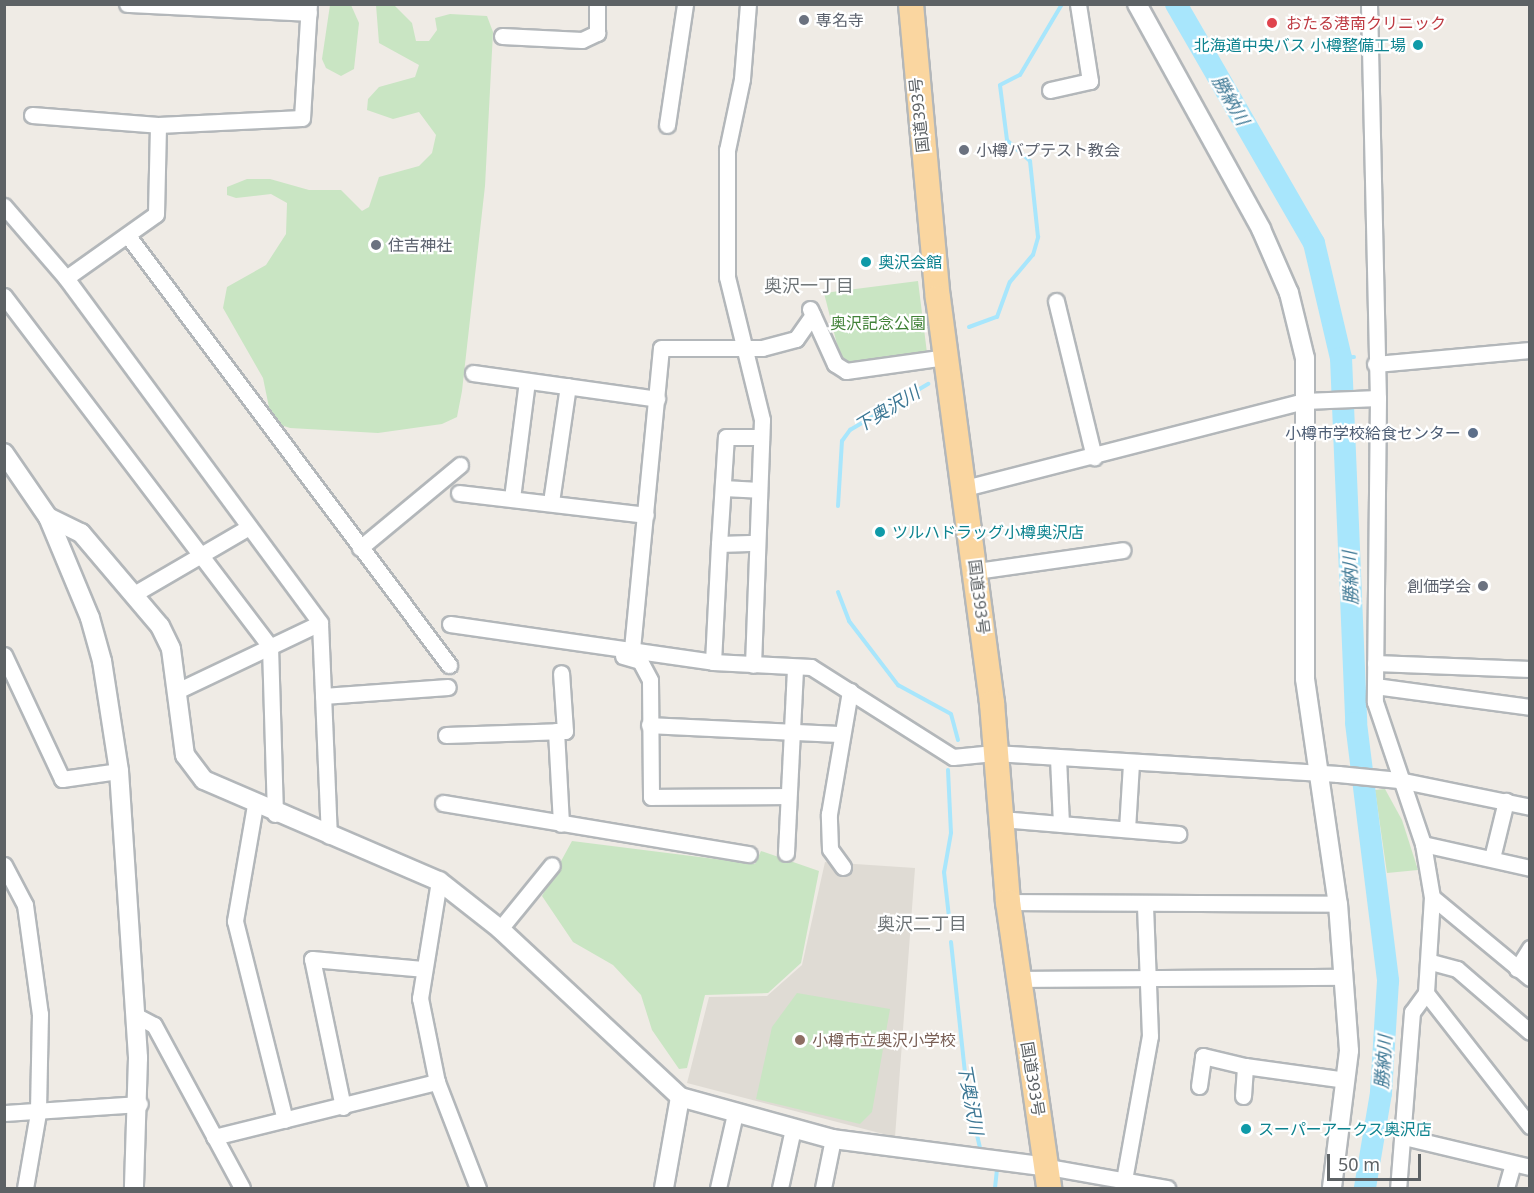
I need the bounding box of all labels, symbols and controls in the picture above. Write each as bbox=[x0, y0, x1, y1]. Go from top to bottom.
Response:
place label: 専名寺 bbox=[816, 10, 864, 30]
marker: 専名寺 bbox=[797, 13, 811, 27]
place label: おたる港南クリニック bbox=[1286, 13, 1446, 33]
marker: おたる港南クリニック bbox=[1263, 14, 1281, 32]
place label: 北海道中央バス 小樽整備工場 bbox=[1194, 35, 1406, 55]
marker: 北海道中央バス 小樽整備工場 bbox=[1411, 38, 1425, 52]
water label: 勝納川 bbox=[1208, 71, 1254, 129]
street label: 国道393号 bbox=[906, 76, 932, 154]
place label: 小樽バプテスト教会 bbox=[976, 140, 1120, 160]
marker: 小樽バプテスト教会 bbox=[957, 143, 971, 157]
place label: 住吉神社 bbox=[388, 235, 452, 255]
marker: 住吉神社 bbox=[369, 238, 383, 252]
place label: 奥沢会館 bbox=[878, 252, 942, 272]
marker: 奥沢会館 bbox=[859, 255, 873, 269]
district label: 奥沢一丁目 bbox=[764, 274, 854, 296]
park label: 奥沢記念公園 bbox=[830, 313, 926, 333]
water label: 下奥沢川 bbox=[851, 381, 923, 437]
place label: 小樽市学校給食センター bbox=[1285, 423, 1461, 443]
marker: 小樽市学校給食センター bbox=[1466, 426, 1480, 440]
place label: ツルハドラッグ小樽奥沢店 bbox=[892, 522, 1084, 542]
marker: ツルハドラッグ小樽奥沢店 bbox=[873, 525, 887, 539]
water label: 勝納川 bbox=[1338, 551, 1362, 605]
street label: 国道393号 bbox=[965, 558, 993, 636]
place label: 創価学会 bbox=[1407, 576, 1471, 596]
marker: 創価学会 bbox=[1476, 579, 1490, 593]
district label: 奥沢二丁目 bbox=[877, 912, 967, 934]
place label: 小樽市立奥沢小学校 bbox=[812, 1030, 956, 1050]
marker: 小樽市立奥沢小学校 bbox=[793, 1033, 807, 1047]
water label: 勝納川 bbox=[1370, 1034, 1396, 1090]
street label: 国道393号 bbox=[1018, 1040, 1048, 1118]
water label: 下奥沢川 bbox=[954, 1062, 988, 1136]
place label: スーパーアークス奥沢店 bbox=[1258, 1119, 1433, 1139]
marker: スーパーアークス奥沢店 bbox=[1239, 1122, 1253, 1136]
scale bar bbox=[1330, 1142, 1424, 1180]
text: 50 m bbox=[1338, 1152, 1380, 1176]

